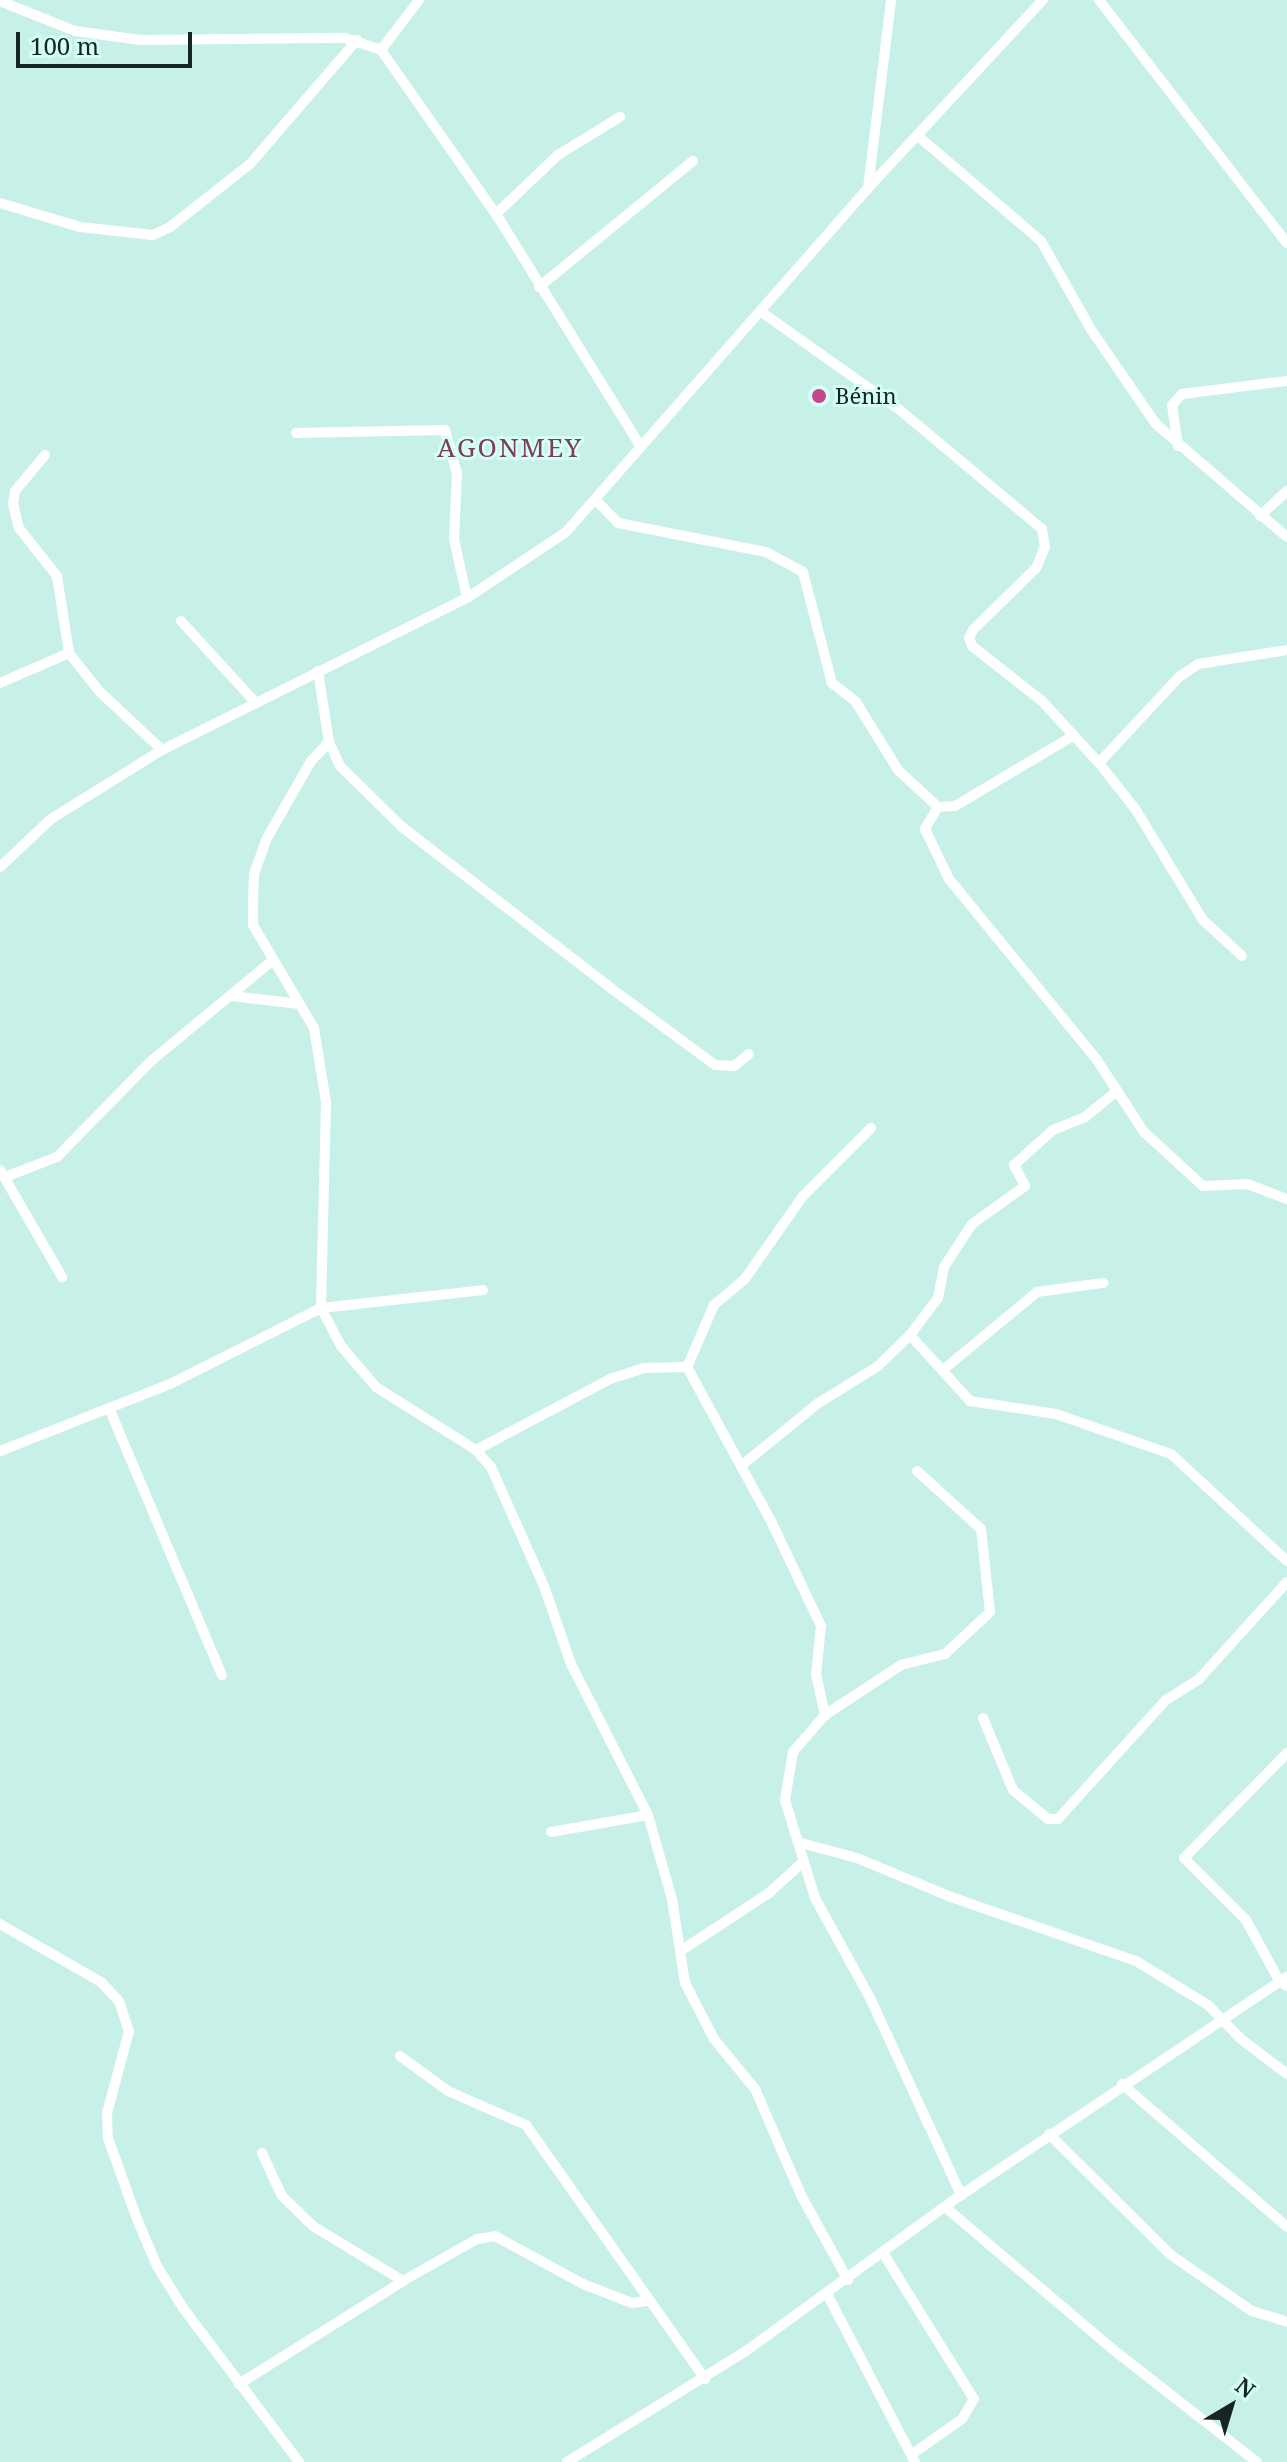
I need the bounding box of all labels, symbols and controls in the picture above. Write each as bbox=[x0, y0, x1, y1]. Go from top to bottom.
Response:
scale bar bbox=[20, 16, 196, 66]
text: 100 m bbox=[30, 29, 99, 62]
place label: Bénin bbox=[835, 383, 897, 409]
marker: Bénin bbox=[810, 387, 828, 405]
district label: AGONMEY bbox=[437, 432, 583, 464]
north arrow bbox=[1191, 2366, 1271, 2446]
text: N bbox=[1230, 2370, 1262, 2404]

